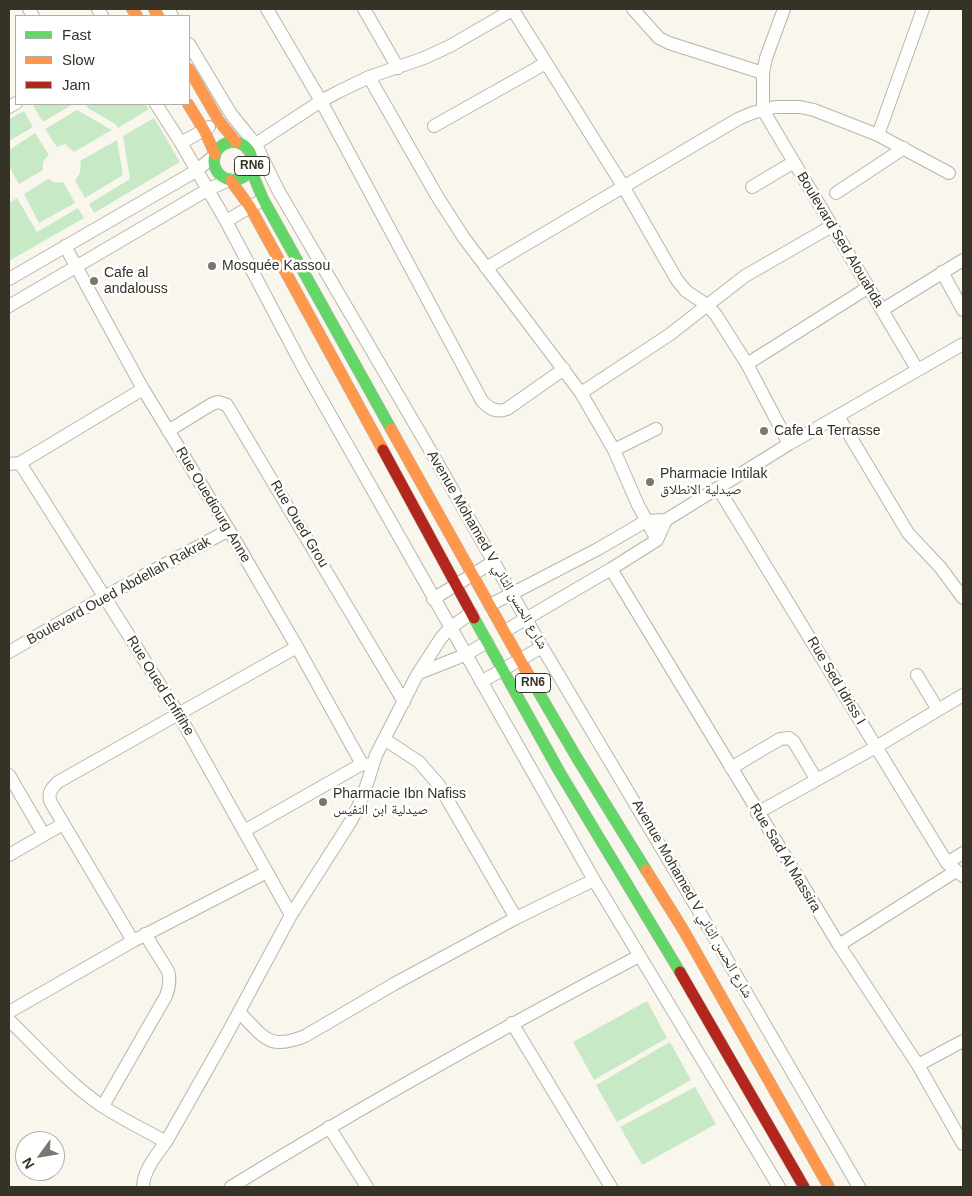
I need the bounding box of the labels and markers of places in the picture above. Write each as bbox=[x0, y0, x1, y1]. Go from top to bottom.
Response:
place label: Mosquée Kassou bbox=[222, 258, 330, 274]
marker: Mosquée Kassou bbox=[206, 260, 218, 272]
place label: Cafe al andalouss bbox=[104, 265, 168, 298]
marker: Cafe al andalouss bbox=[88, 275, 100, 287]
place label: Cafe La Terrasse bbox=[774, 423, 881, 439]
marker: Cafe La Terrasse bbox=[758, 425, 770, 437]
place label: Pharmacie Intilak صيدلية الانطلاق bbox=[660, 466, 767, 498]
marker: Pharmacie Intilak صيدلية الانطلاق bbox=[644, 476, 656, 488]
place label: Pharmacie Ibn Nafiss صيدلية ابن النفيس bbox=[333, 786, 466, 819]
marker: Pharmacie Ibn Nafiss صيدلية ابن النفيس bbox=[317, 796, 329, 808]

